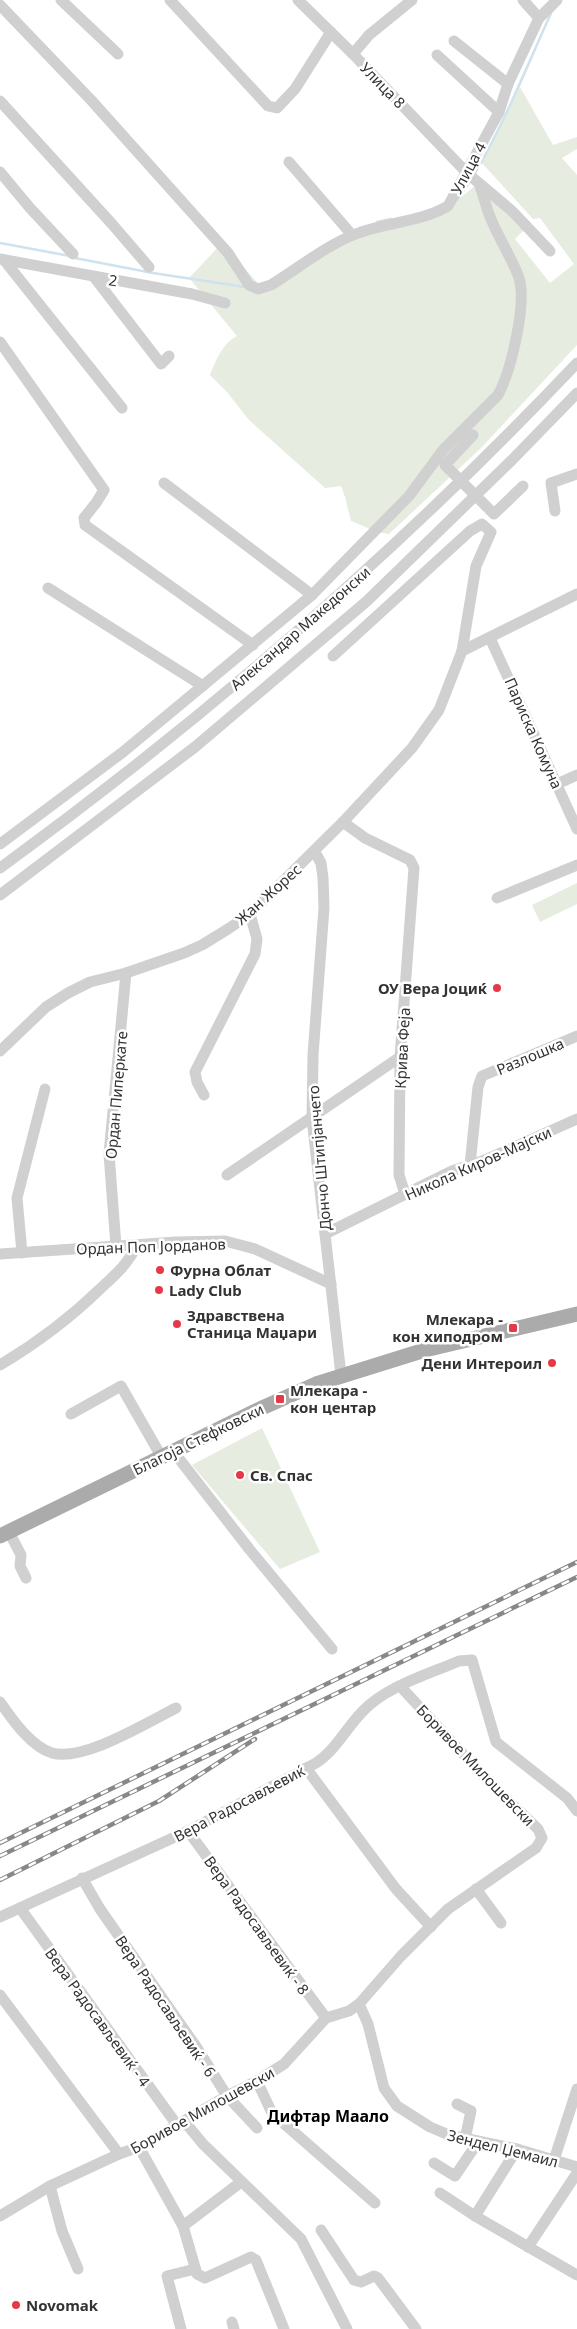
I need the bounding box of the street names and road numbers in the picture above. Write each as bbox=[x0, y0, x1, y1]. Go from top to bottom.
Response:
street label: Улица 8 bbox=[356, 58, 410, 112]
street label: Улица 4 bbox=[446, 138, 490, 198]
street label: 2 bbox=[107, 269, 119, 291]
street label: Александар Македонски bbox=[226, 562, 374, 694]
street label: Париска Комуна bbox=[501, 674, 567, 792]
street label: Жан Жорес bbox=[231, 859, 305, 929]
street label: Крива Феја bbox=[390, 1007, 414, 1089]
street label: Ордан Пиперкате bbox=[100, 1030, 132, 1160]
street label: Разлошка bbox=[493, 1033, 567, 1079]
street label: Дончо Штипјанчето bbox=[303, 1084, 335, 1231]
street label: Никола Киров-Мајски bbox=[401, 1122, 555, 1204]
street label: Ордан Поп Јорданов bbox=[76, 1233, 226, 1259]
street label: Благоја Стефковски bbox=[129, 1399, 267, 1479]
street label: Боривое Милошевски bbox=[413, 1700, 539, 1830]
street label: Вера Радосављевиќ bbox=[170, 1760, 308, 1846]
street label: Вера Радосављевиќ - 8 bbox=[200, 1852, 314, 1998]
street label: Вера Радосављевиќ - 6 bbox=[111, 1931, 221, 2081]
street label: Вера Радосављевиќ - 4 bbox=[41, 1944, 155, 2091]
street label: Боривое Милошевски bbox=[127, 2062, 277, 2158]
street label: Зендел Џемаил bbox=[446, 2125, 560, 2171]

